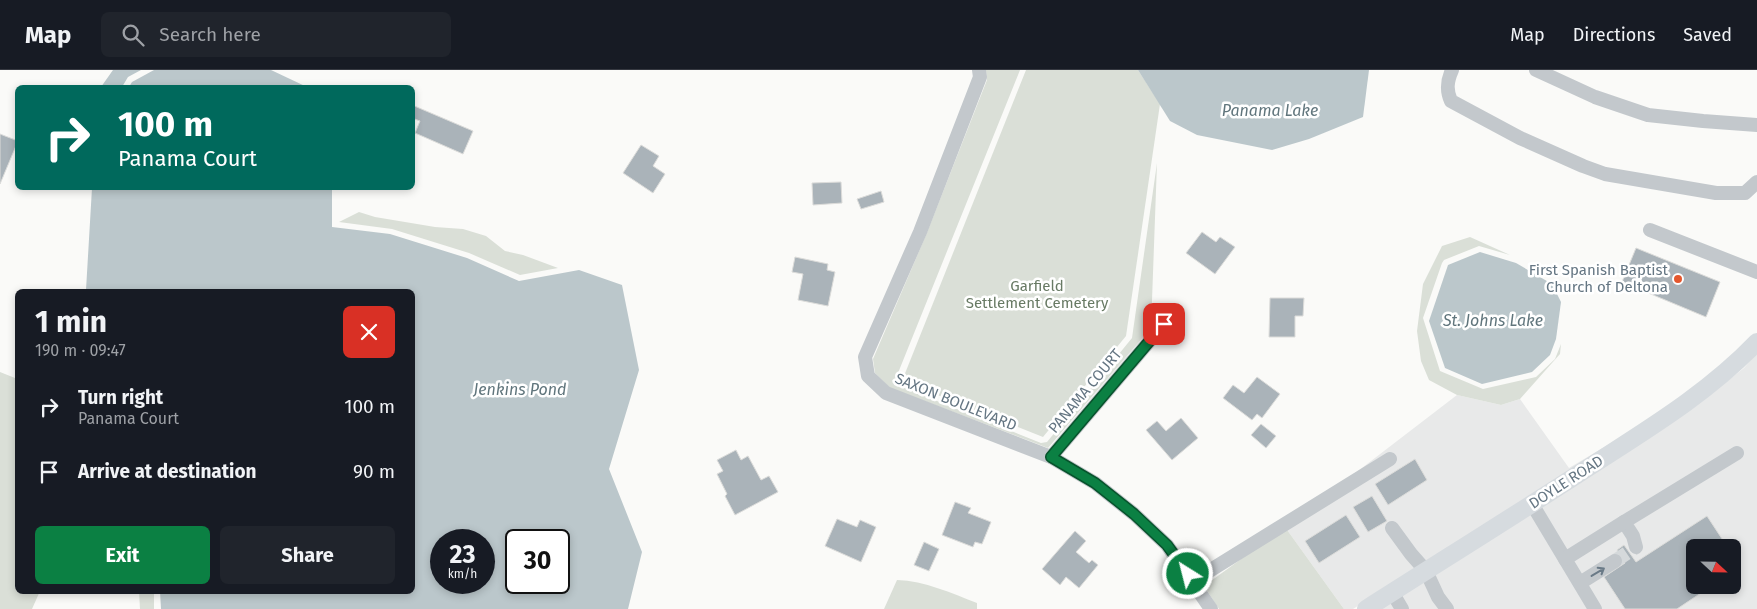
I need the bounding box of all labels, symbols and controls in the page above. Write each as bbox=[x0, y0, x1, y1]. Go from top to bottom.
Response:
search box bbox=[101, 12, 451, 57]
text: Map bbox=[25, 21, 71, 49]
icon: search bbox=[119, 21, 147, 49]
text: Search here bbox=[159, 23, 261, 46]
text: Map bbox=[1510, 24, 1545, 46]
text: Directions bbox=[1573, 24, 1655, 46]
text: Saved bbox=[1683, 24, 1732, 46]
water label: Panama Lake bbox=[1222, 101, 1318, 120]
text: 100 m bbox=[118, 103, 213, 145]
icon: right bbox=[35, 105, 100, 170]
text: Panama Court bbox=[118, 145, 257, 172]
place label: First Spanish Baptist Church of Deltona bbox=[1529, 261, 1669, 296]
marker: First Spanish Baptist Church of Deltona bbox=[1672, 273, 1684, 285]
park label: Garfield Settlement Cemetery bbox=[966, 277, 1109, 312]
pin bbox=[1143, 303, 1185, 345]
text: 1 min bbox=[35, 304, 107, 340]
button: close bbox=[343, 306, 395, 358]
icon: arrive bbox=[1150, 310, 1178, 338]
water label: St. Johns Lake bbox=[1442, 311, 1543, 330]
text: 190 m · 09:47 bbox=[35, 341, 126, 360]
street label: PANAMA COURT bbox=[1045, 345, 1126, 437]
street label: SAXON BOULEVARD bbox=[893, 369, 1019, 435]
water label: Jenkins Pond bbox=[473, 380, 566, 399]
text: Turn right bbox=[78, 386, 163, 409]
icon: right bbox=[35, 393, 63, 421]
text: 100 m bbox=[344, 395, 395, 418]
text: Panama Court bbox=[78, 409, 179, 428]
street label: DOYLE ROAD bbox=[1526, 451, 1606, 513]
icon: arrive bbox=[35, 458, 63, 486]
text: Arrive at destination bbox=[78, 460, 257, 483]
text: 90 m bbox=[353, 460, 395, 483]
button: Exit bbox=[35, 526, 210, 584]
button: Share bbox=[220, 526, 395, 584]
speed limit sign: 30 bbox=[505, 529, 570, 594]
north arrow bbox=[1686, 539, 1741, 594]
map controls bbox=[1686, 539, 1741, 594]
text: 23 bbox=[450, 540, 475, 570]
position arrow bbox=[1161, 547, 1213, 599]
text: km/h bbox=[448, 567, 477, 581]
one-way arrow bbox=[1590, 567, 1605, 577]

